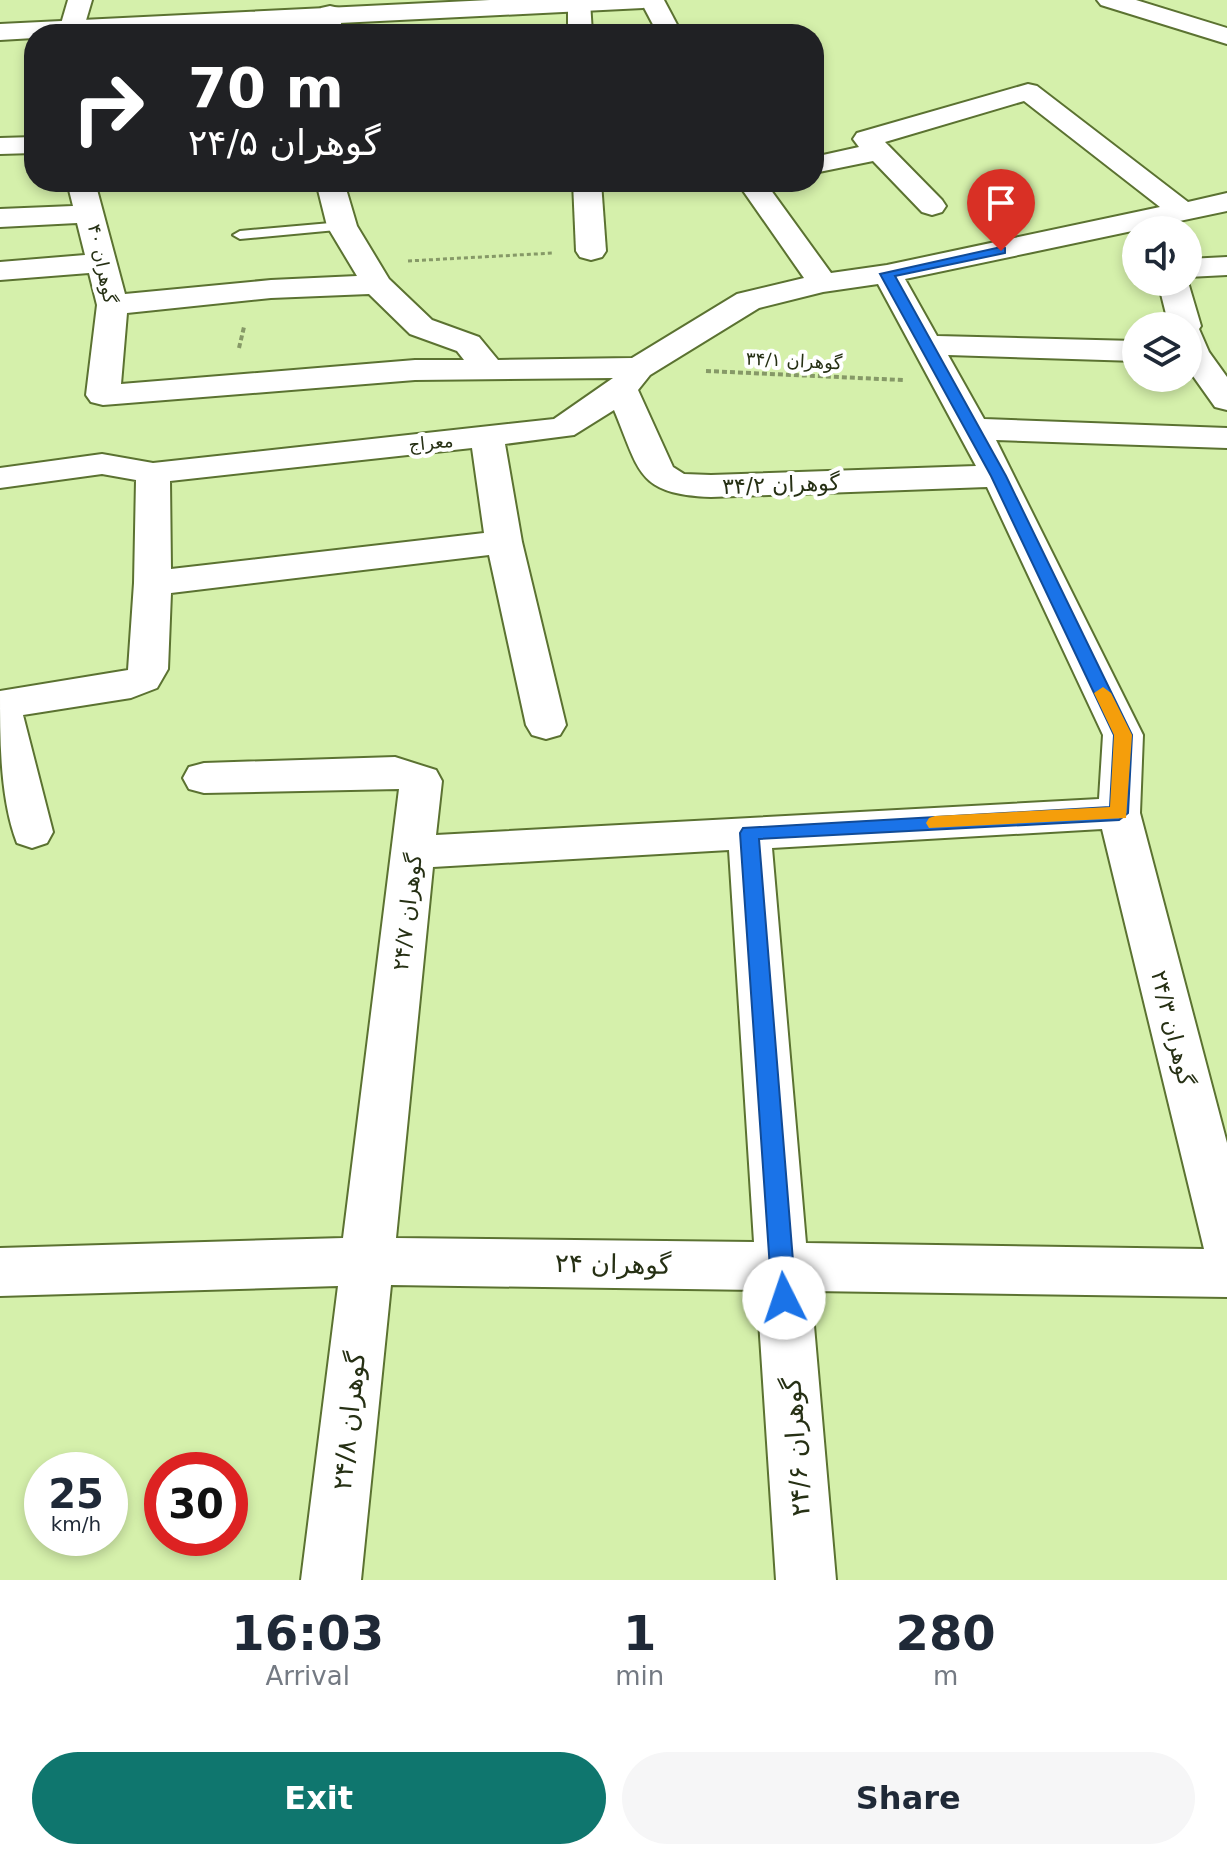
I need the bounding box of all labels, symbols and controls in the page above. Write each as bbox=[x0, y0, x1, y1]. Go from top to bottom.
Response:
text: 70 m bbox=[188, 55, 344, 120]
icon: right bbox=[56, 56, 160, 160]
text: گوهران ۲۴/۵ bbox=[188, 122, 381, 163]
pin bbox=[967, 169, 1035, 251]
icon: arrive bbox=[979, 181, 1023, 225]
map controls bbox=[1122, 216, 1202, 392]
button: sound bbox=[1122, 216, 1202, 296]
street label: گوهران ۴۰ bbox=[83, 222, 121, 306]
button: layers bbox=[1122, 312, 1202, 392]
street label: گوهران ۳۴/۱ bbox=[745, 347, 843, 375]
street label: معراج bbox=[408, 430, 454, 456]
street label: گوهران ۳۴/۲ bbox=[722, 470, 841, 499]
street label: گوهران ۲۴/۷ bbox=[388, 852, 427, 972]
street label: گوهران ۲۴/۳ bbox=[1146, 968, 1199, 1089]
street label: گوهران ۲۴ bbox=[555, 1248, 672, 1281]
position arrow bbox=[742, 1256, 826, 1340]
street label: گوهران ۲۴/۸ bbox=[327, 1350, 372, 1492]
street label: گوهران ۲۴/۶ bbox=[776, 1376, 817, 1517]
speed limit sign: 30 bbox=[144, 1452, 248, 1556]
text: 25 bbox=[48, 1471, 104, 1517]
text: km/h bbox=[51, 1512, 101, 1536]
text: 16:03 bbox=[231, 1605, 384, 1661]
text: 1 bbox=[623, 1605, 656, 1661]
text: 280 bbox=[896, 1605, 996, 1661]
text: Arrival bbox=[265, 1661, 350, 1691]
text: min bbox=[615, 1661, 664, 1691]
text: m bbox=[933, 1661, 958, 1691]
button: Exit bbox=[32, 1752, 606, 1844]
button: Share bbox=[622, 1752, 1195, 1844]

